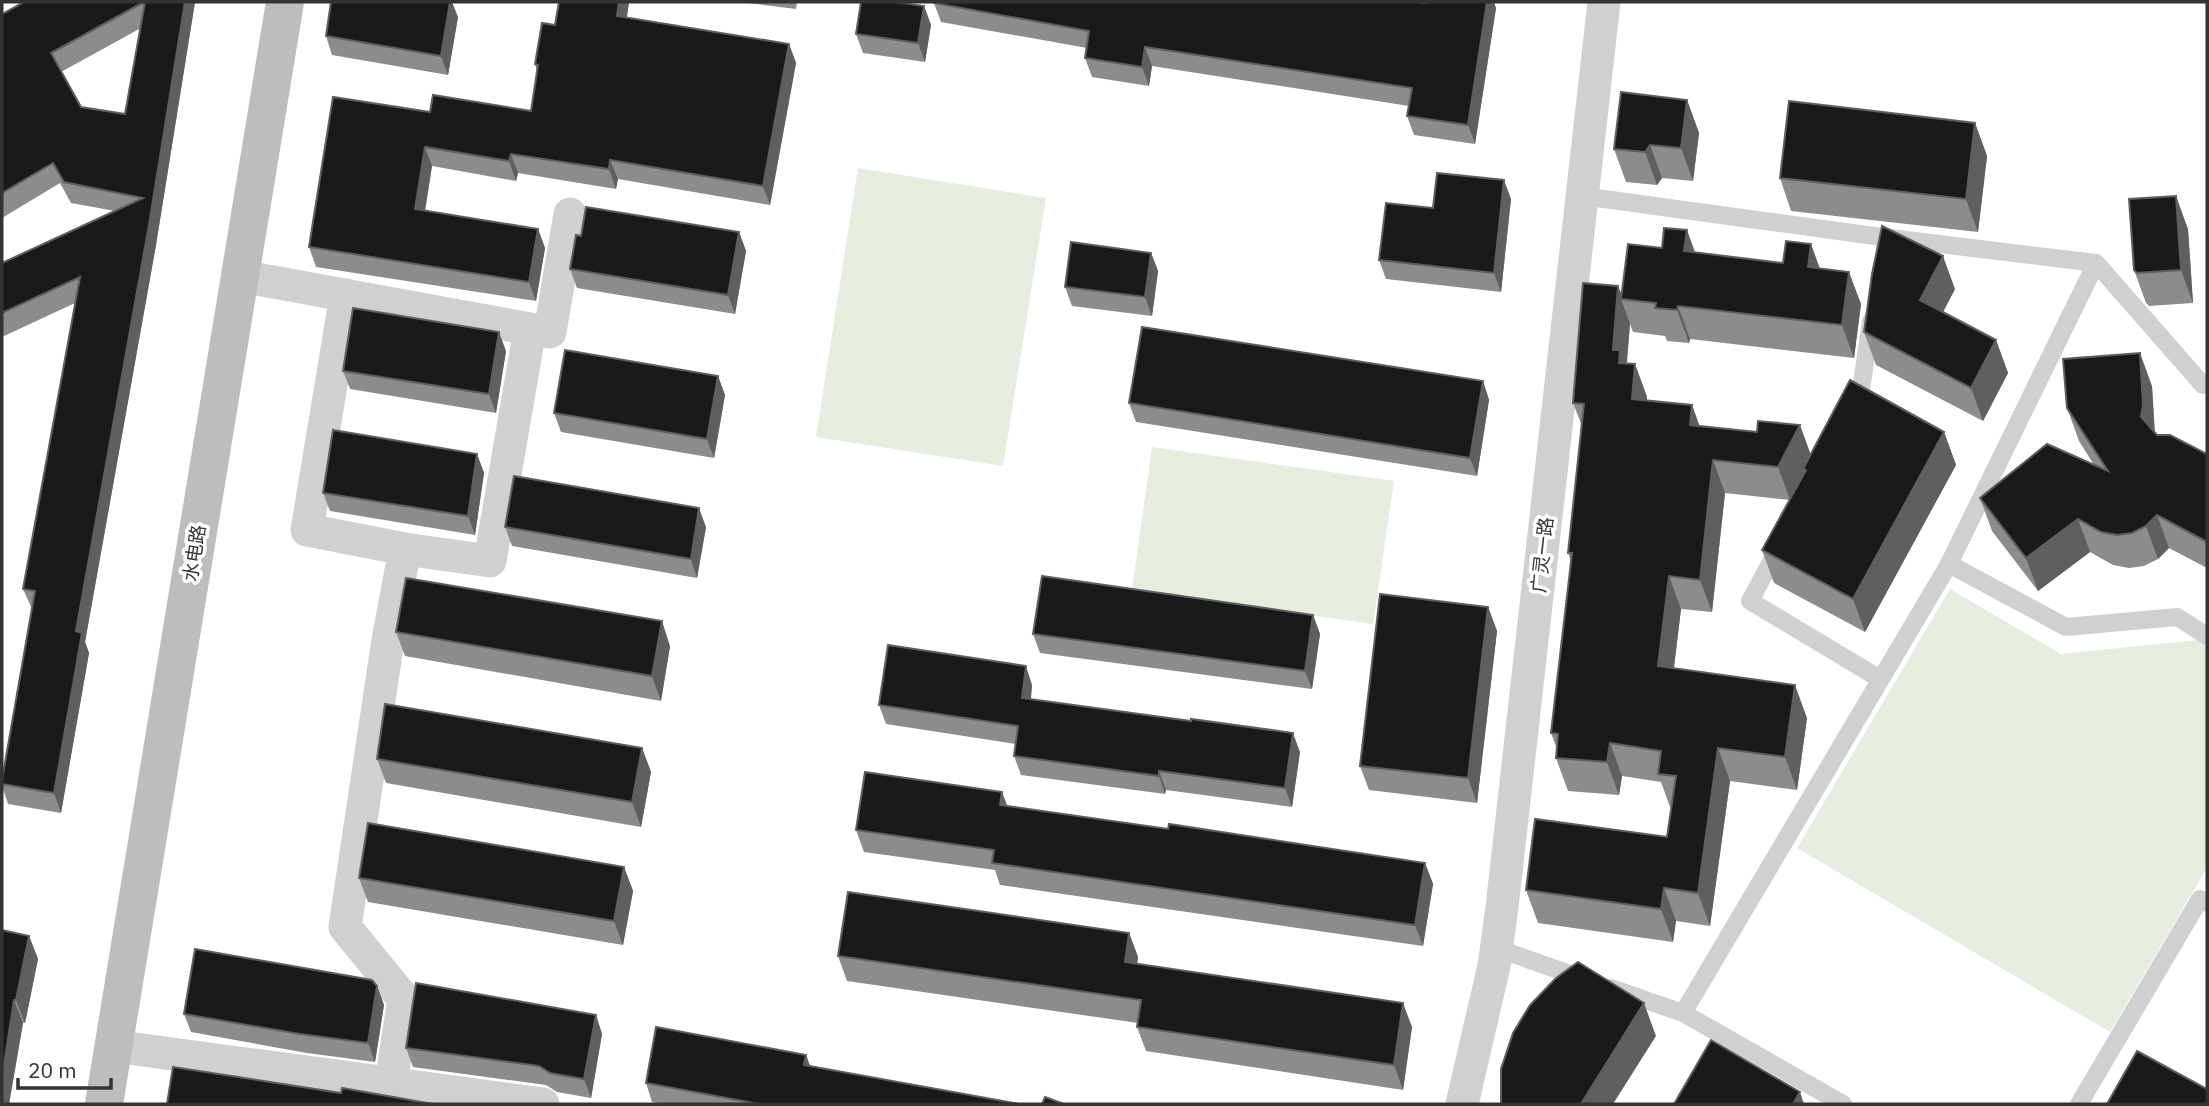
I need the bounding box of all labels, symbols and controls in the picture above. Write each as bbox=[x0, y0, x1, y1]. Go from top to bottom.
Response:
street label: 广灵一路 bbox=[1526, 516, 1558, 594]
street label: 水电路 bbox=[178, 523, 210, 583]
scale bar bbox=[18, 1046, 110, 1090]
text: 20 m bbox=[28, 1056, 77, 1084]

